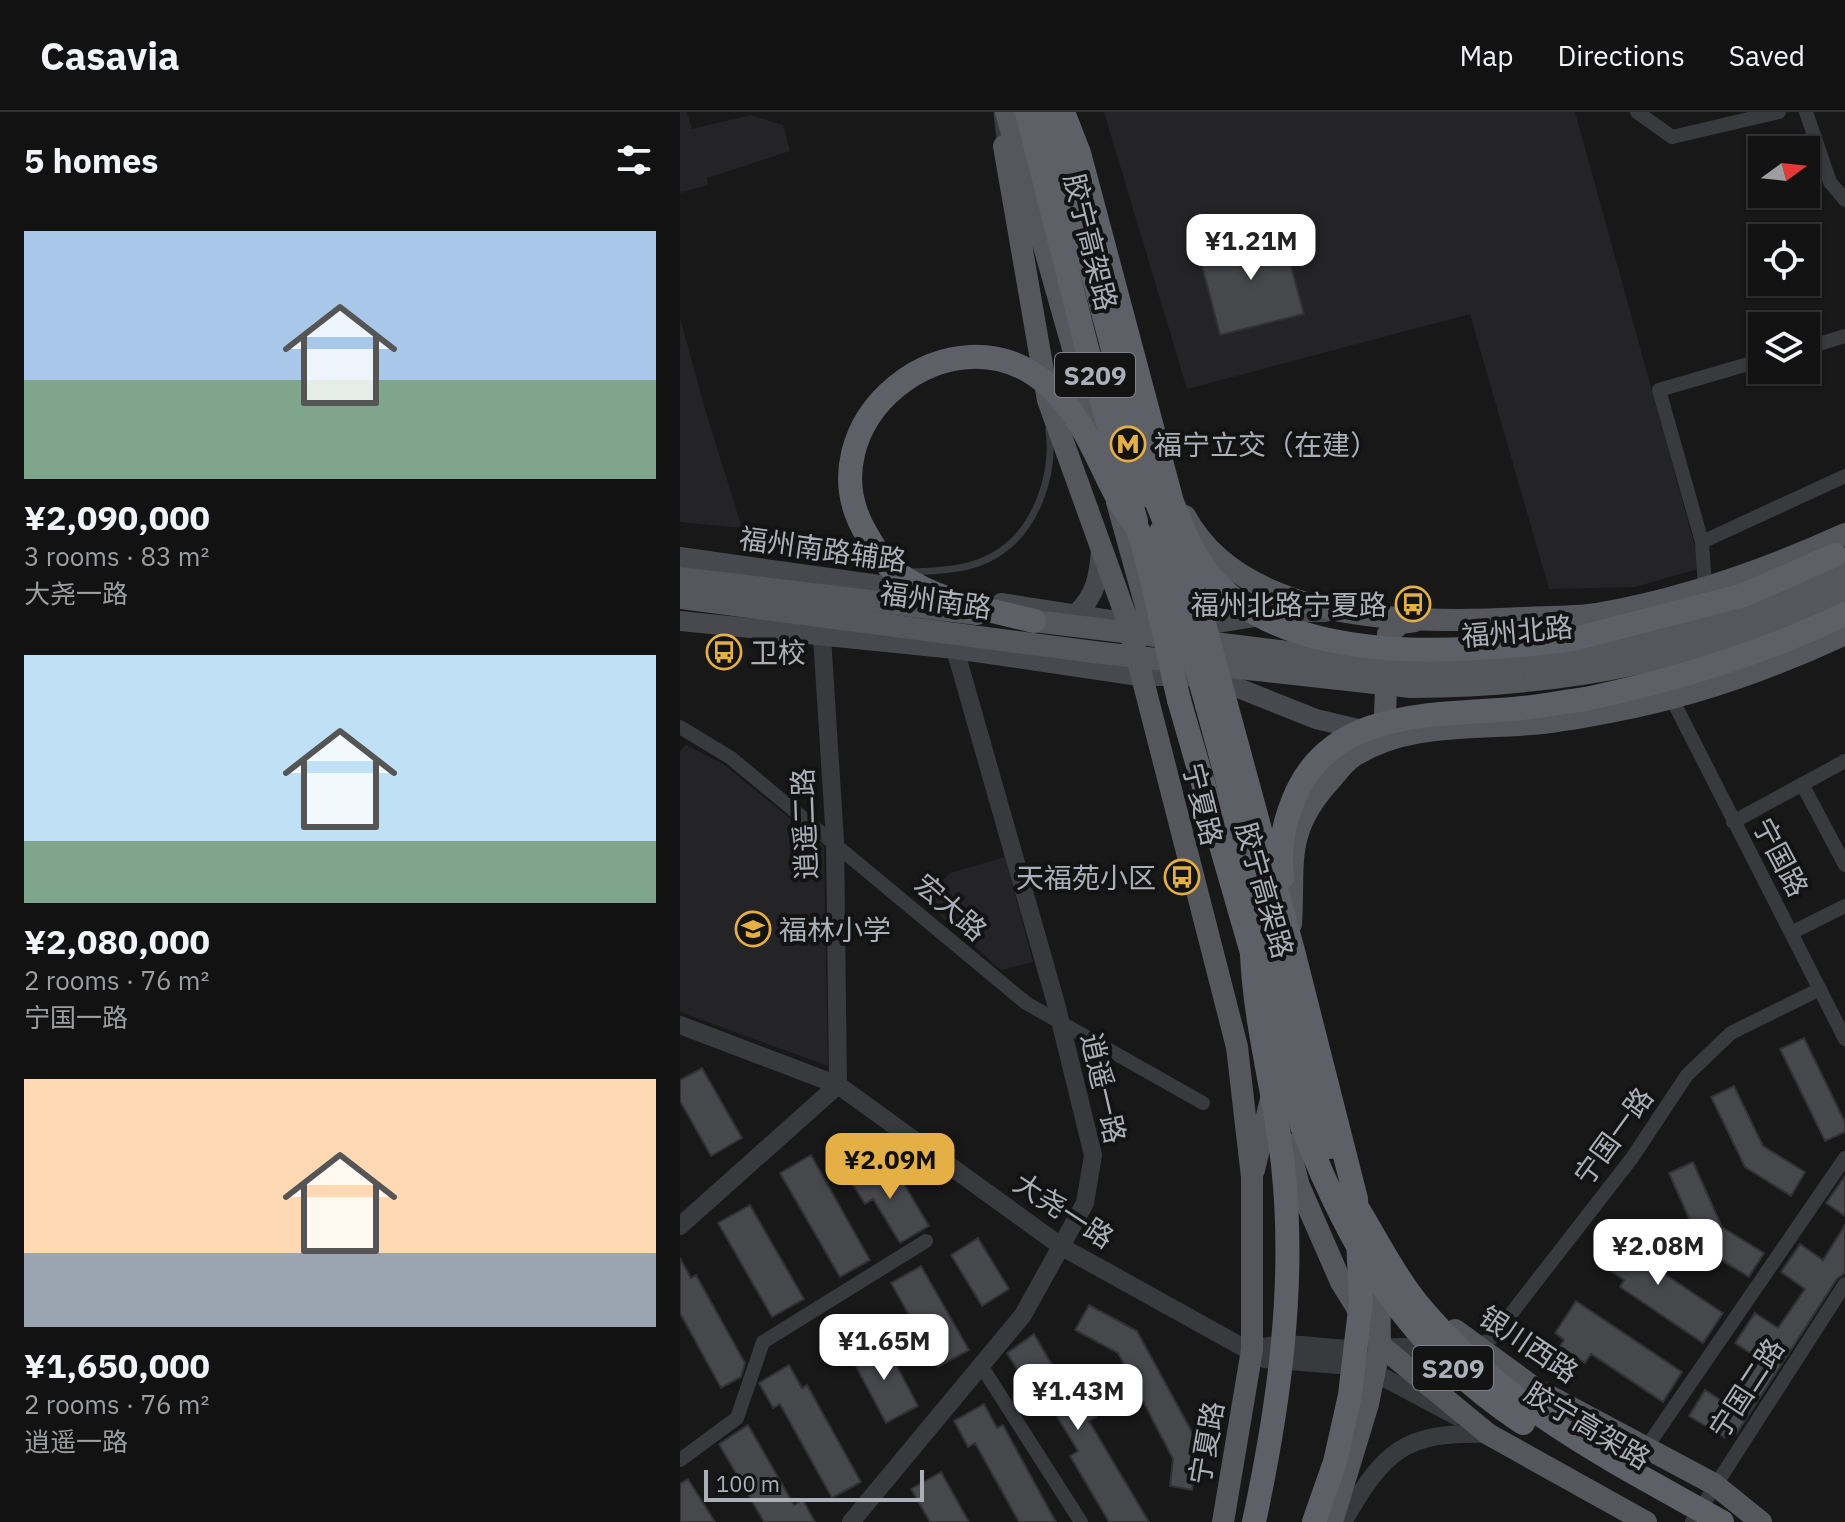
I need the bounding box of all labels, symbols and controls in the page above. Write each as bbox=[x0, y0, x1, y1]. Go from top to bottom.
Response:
text: Casavia bbox=[40, 31, 180, 80]
text: Map bbox=[1459, 37, 1513, 74]
text: Directions bbox=[1557, 37, 1685, 74]
text: Saved bbox=[1729, 37, 1805, 74]
north arrow bbox=[1748, 136, 1820, 208]
map controls bbox=[1748, 136, 1820, 384]
text: 5 homes bbox=[24, 138, 159, 182]
icon: filters bbox=[612, 138, 656, 182]
street label: 胶宁高架路 bbox=[1056, 170, 1126, 314]
pin: ¥1.21M bbox=[1186, 214, 1316, 282]
text: ¥1.21M bbox=[1204, 223, 1298, 257]
button: locate bbox=[1748, 224, 1820, 296]
icon: home bbox=[268, 283, 412, 427]
button: layers bbox=[1748, 312, 1820, 384]
road number: S209 bbox=[1055, 353, 1135, 397]
metro station icon: 福宁立交（在建） bbox=[1109, 425, 1147, 463]
place label: 福宁立交（在建） bbox=[1154, 426, 1378, 463]
text: ¥2,090,000 bbox=[24, 495, 210, 539]
street label: 福州南路辅路 bbox=[737, 519, 909, 579]
text: 3 rooms · 83 m² bbox=[24, 539, 209, 573]
street label: 福州南路 bbox=[878, 574, 994, 626]
text: 大尧一路 bbox=[24, 576, 128, 610]
bus stop icon: 福州北路宁夏路 bbox=[1394, 585, 1432, 623]
place label: 福州北路宁夏路 bbox=[1191, 586, 1387, 623]
street label: 福州北路 bbox=[1460, 608, 1574, 654]
bus stop icon: 卫校 bbox=[705, 633, 743, 671]
place label: 卫校 bbox=[750, 634, 806, 671]
icon: home bbox=[268, 707, 412, 851]
street label: 宁夏路 bbox=[1175, 759, 1231, 849]
street label: 逍遥二路 bbox=[784, 767, 824, 881]
street label: 宁国路 bbox=[1745, 811, 1817, 903]
street label: 胶宁高架路 bbox=[1228, 818, 1302, 962]
bus stop icon: 天福苑小区 bbox=[1163, 858, 1201, 896]
place label: 天福苑小区 bbox=[1016, 859, 1156, 896]
street label: 宏大路 bbox=[907, 865, 995, 949]
school or university icon: 福林小学 bbox=[734, 910, 772, 948]
place label: 福林小学 bbox=[779, 911, 891, 948]
text: ¥2,080,000 bbox=[24, 919, 210, 963]
text: 2 rooms · 76 m² bbox=[24, 963, 209, 997]
text: 宁国一路 bbox=[24, 1000, 128, 1034]
street label: 逍遥一路 bbox=[1073, 1029, 1135, 1147]
street label: 宁国一路 bbox=[1565, 1080, 1661, 1192]
icon: home bbox=[268, 1131, 412, 1275]
pin: ¥2.09M bbox=[825, 1133, 955, 1201]
text: ¥2.09M bbox=[843, 1142, 937, 1176]
street label: 大尧一路 bbox=[1007, 1164, 1121, 1256]
pin: ¥2.08M bbox=[1593, 1219, 1723, 1287]
text: ¥2.08M bbox=[1611, 1228, 1705, 1262]
street label: 银川西路 bbox=[1472, 1297, 1586, 1391]
pin: ¥1.65M bbox=[819, 1314, 949, 1382]
text: ¥1.65M bbox=[837, 1323, 931, 1357]
street label: 宁国二路 bbox=[1700, 1331, 1792, 1445]
text: ¥1,650,000 bbox=[24, 1343, 210, 1387]
road number: S209 bbox=[1413, 1346, 1493, 1390]
pin: ¥1.43M bbox=[1013, 1364, 1143, 1432]
text: ¥1.43M bbox=[1031, 1373, 1125, 1407]
street label: 胶宁高架路 bbox=[1518, 1373, 1658, 1477]
text: 2 rooms · 76 m² bbox=[24, 1387, 209, 1421]
street label: 宁夏路 bbox=[1180, 1398, 1232, 1488]
text: 逍遥一路 bbox=[24, 1424, 128, 1458]
scale bar bbox=[704, 1466, 924, 1502]
text: 100 m bbox=[716, 1469, 780, 1498]

